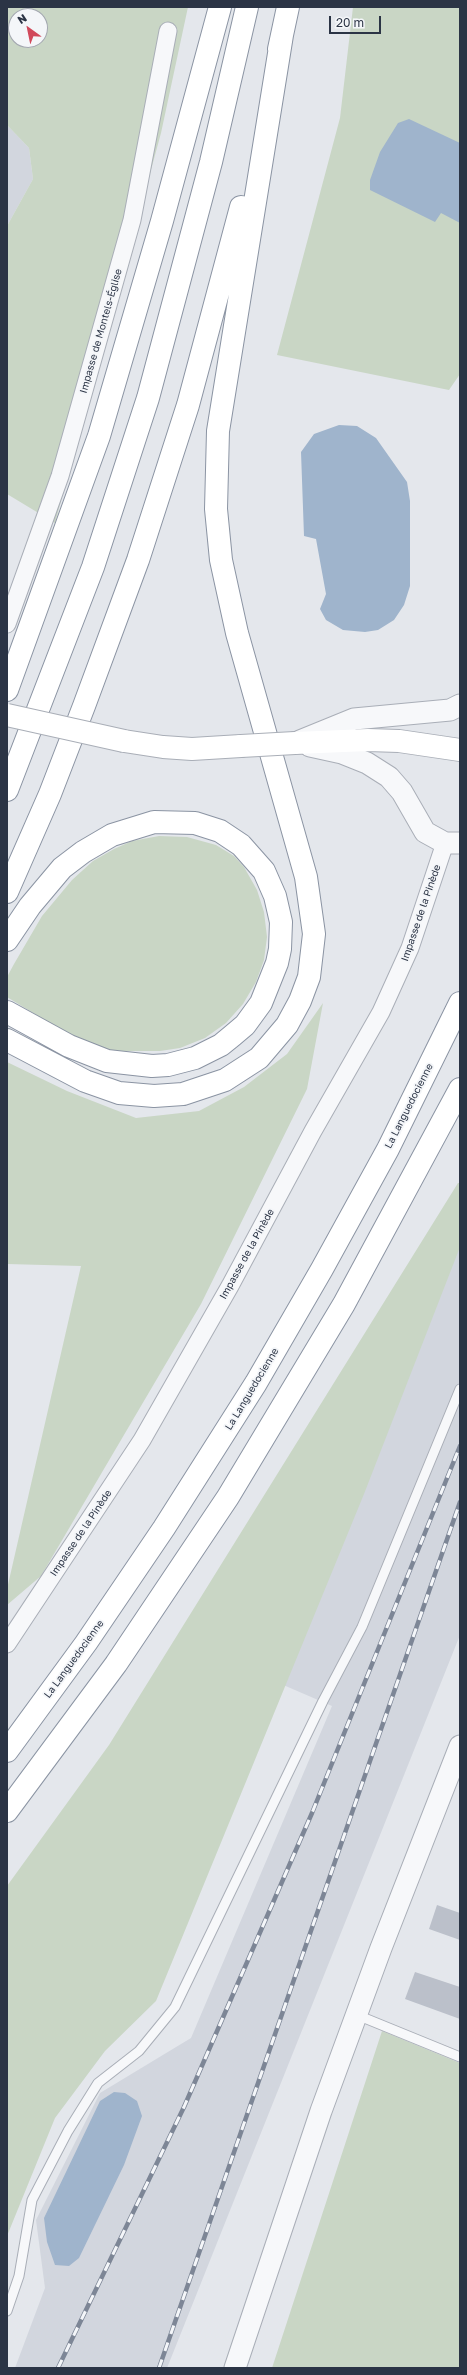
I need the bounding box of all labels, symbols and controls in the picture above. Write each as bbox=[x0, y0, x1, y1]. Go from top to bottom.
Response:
north arrow bbox=[8, 8, 48, 48]
scale bar bbox=[331, 8, 383, 34]
text: N bbox=[15, 11, 29, 26]
text: 20 m bbox=[336, 15, 364, 30]
street label: Impasse de Montels-Église bbox=[77, 267, 125, 395]
street label: Impasse de la Pinède bbox=[399, 863, 443, 963]
street label: La Languedocienne bbox=[382, 1062, 436, 1150]
street label: Impasse de la Pinède bbox=[217, 1207, 277, 1301]
street label: La Languedocienne bbox=[223, 1346, 281, 1432]
street label: Impasse de la Pinède bbox=[48, 1488, 114, 1578]
street label: La Languedocienne bbox=[42, 1618, 106, 1700]

